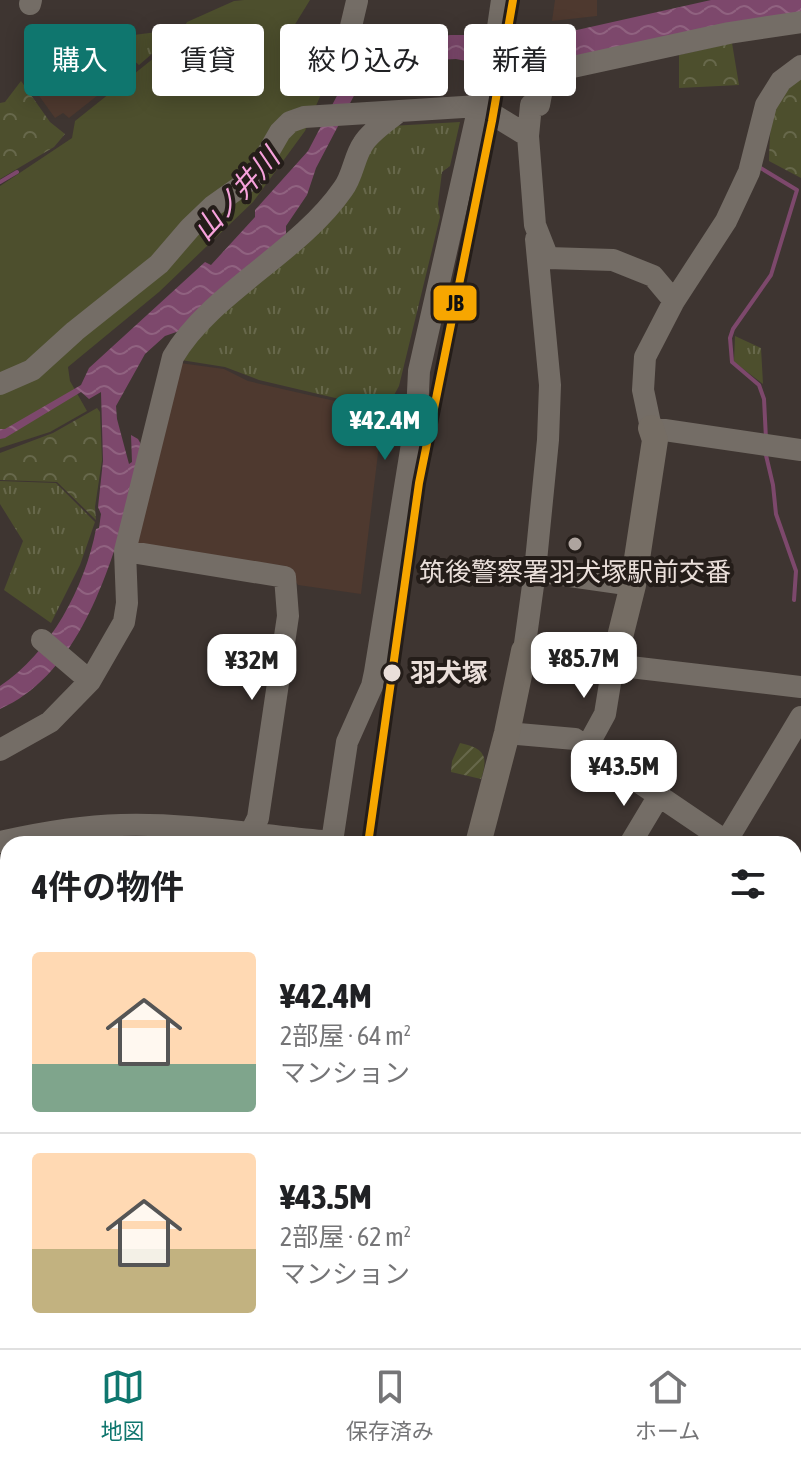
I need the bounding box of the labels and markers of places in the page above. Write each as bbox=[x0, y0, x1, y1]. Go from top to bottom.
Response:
pin: ¥42.4M bbox=[320, 394, 450, 462]
marker: 筑後警察署羽犬塚駅前交番 bbox=[566, 535, 584, 553]
place label: 筑後警察署羽犬塚駅前交番 bbox=[419, 557, 731, 587]
pin: ¥85.7M bbox=[519, 632, 649, 700]
pin: ¥32M bbox=[205, 634, 299, 702]
place label: 羽犬塚 bbox=[410, 658, 488, 688]
marker: 羽犬塚 bbox=[381, 662, 403, 684]
pin: ¥43.5M bbox=[559, 740, 689, 808]

